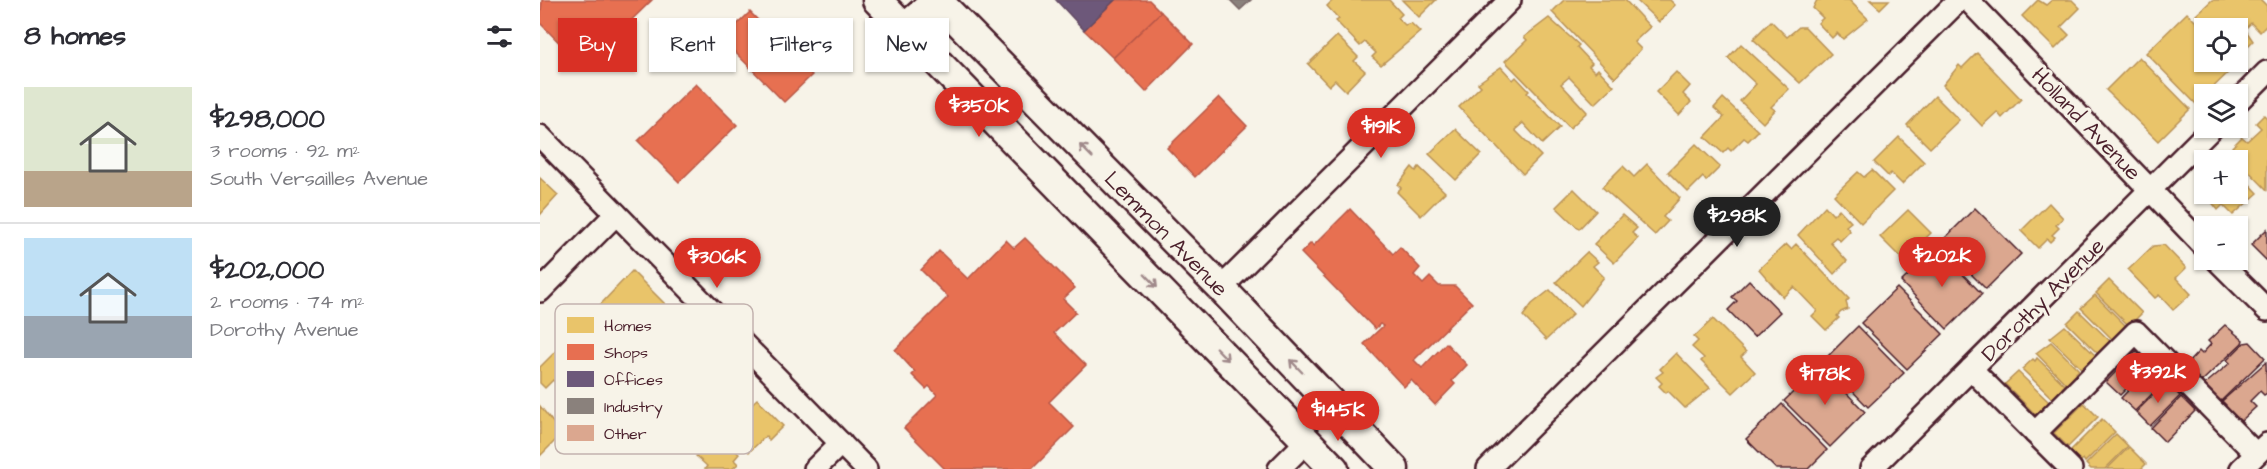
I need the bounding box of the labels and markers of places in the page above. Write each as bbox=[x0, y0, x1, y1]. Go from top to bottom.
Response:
pin: $350K bbox=[937, 87, 1021, 138]
pin: $191K bbox=[1339, 108, 1423, 159]
pin: $298K bbox=[1695, 197, 1779, 248]
pin: $202K bbox=[1900, 237, 1984, 288]
pin: $306K bbox=[675, 238, 759, 289]
pin: $392K bbox=[2116, 353, 2200, 404]
pin: $178K bbox=[1783, 355, 1867, 406]
pin: $145K bbox=[1296, 391, 1380, 442]

